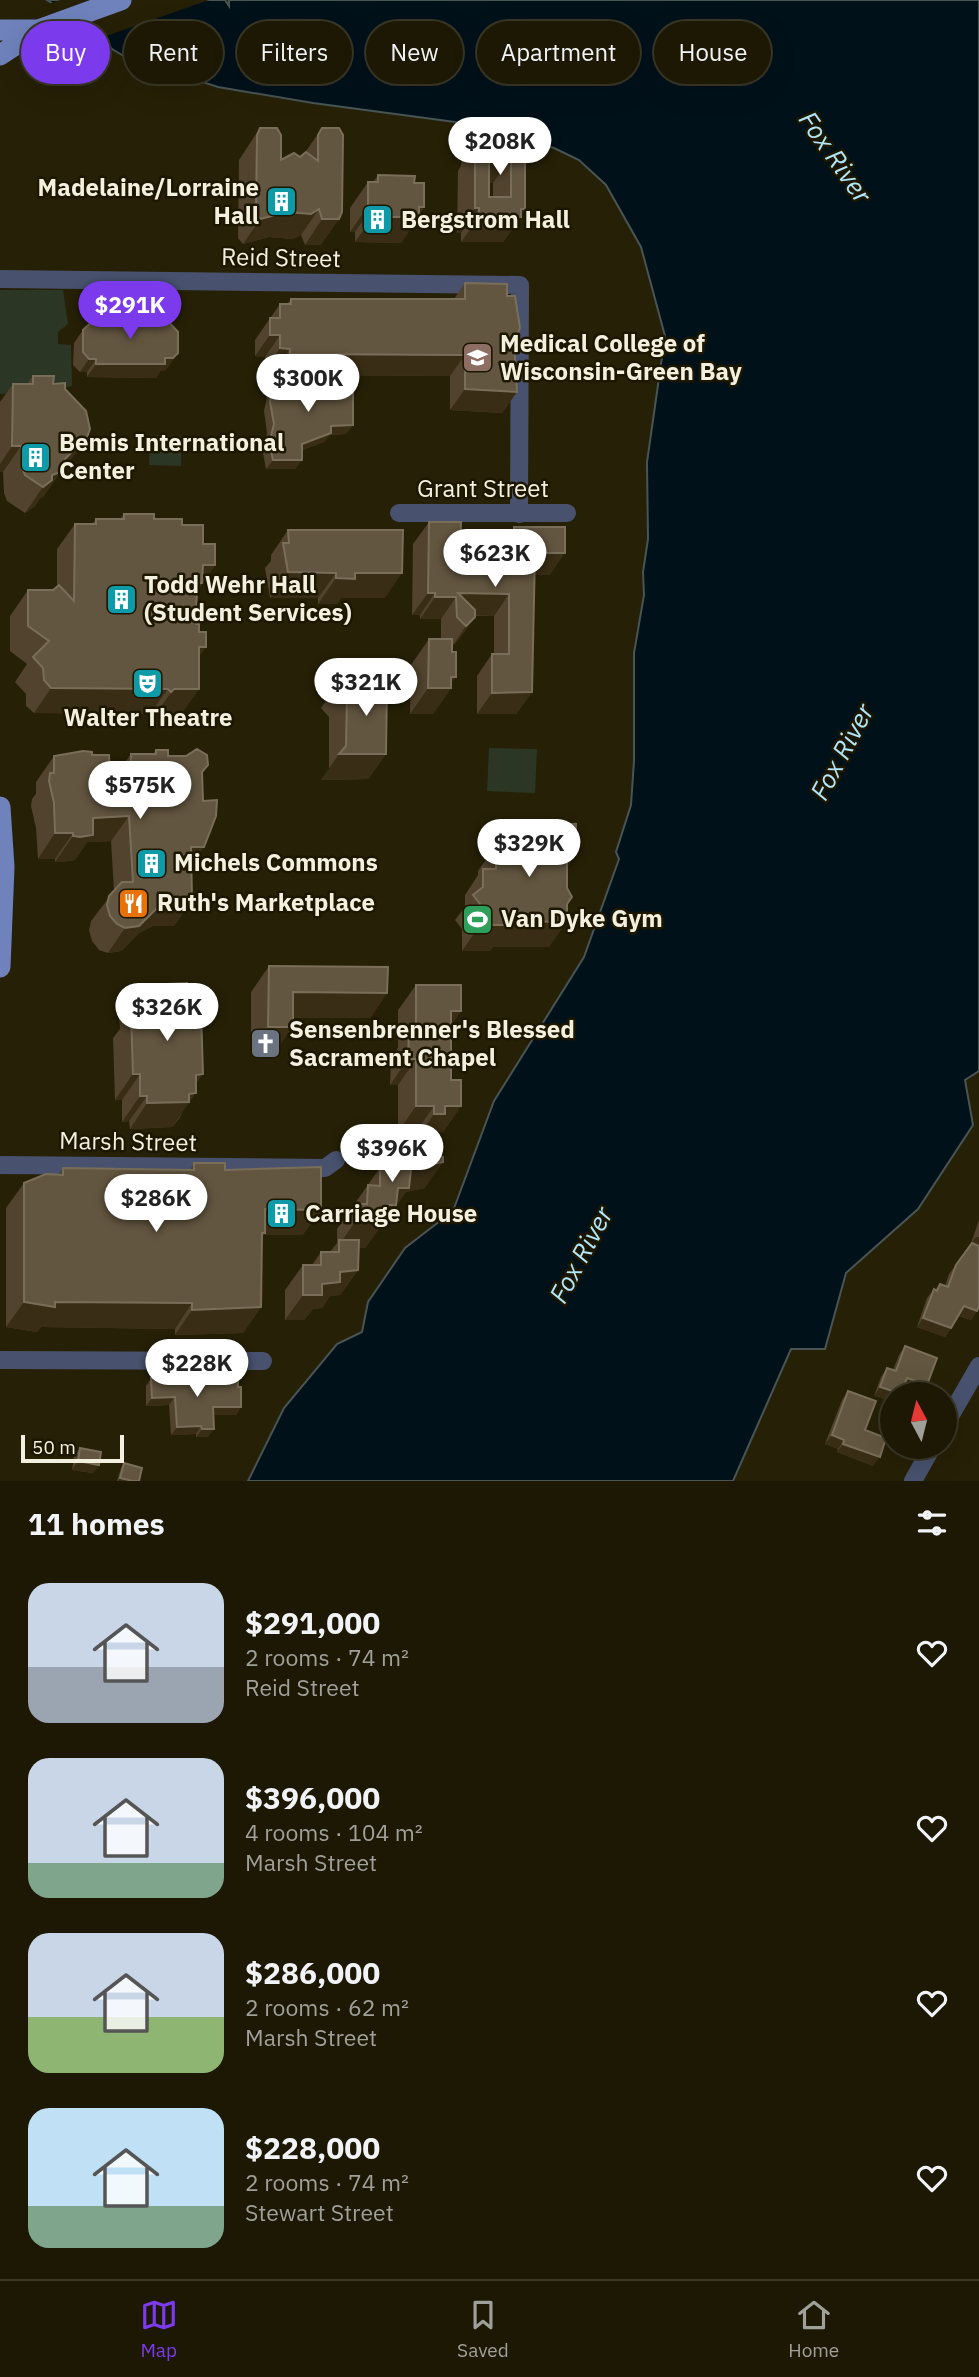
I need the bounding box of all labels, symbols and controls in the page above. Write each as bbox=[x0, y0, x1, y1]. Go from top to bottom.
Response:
chip: Buy bbox=[21, 21, 110, 84]
chip: Rent bbox=[124, 21, 223, 84]
chip: Filters bbox=[237, 21, 352, 84]
chip: New bbox=[366, 21, 463, 84]
chip: Apartment bbox=[477, 21, 640, 84]
chip: House bbox=[654, 21, 771, 84]
water label: Fox River bbox=[792, 104, 881, 210]
pin: $208K bbox=[451, 118, 549, 177]
text: $208K bbox=[464, 125, 536, 155]
place label: Madelaine/Lorraine Hall bbox=[38, 171, 259, 231]
building icon: Madelaine/Lorraine Hall bbox=[265, 185, 299, 219]
building icon: Bergstrom Hall bbox=[361, 203, 395, 237]
place label: Bergstrom Hall bbox=[401, 203, 570, 235]
street label: Reid Street bbox=[221, 240, 341, 274]
pin: $291K bbox=[81, 282, 179, 341]
text: $291K bbox=[94, 289, 166, 319]
place label: Medical College of Wisconsin-Green Bay bbox=[500, 327, 742, 387]
school or university icon: Medical College of Wisconsin-Green Bay bbox=[460, 341, 494, 375]
pin: $300K bbox=[259, 354, 357, 414]
text: $300K bbox=[272, 362, 344, 392]
place label: Bemis International Center bbox=[59, 426, 284, 486]
building icon: Bemis International Center bbox=[19, 440, 53, 474]
street label: Grant Street bbox=[417, 472, 549, 504]
pin: $623K bbox=[446, 530, 544, 589]
text: $623K bbox=[459, 537, 531, 567]
place label: Todd Wehr Hall (Student Services) bbox=[144, 568, 352, 628]
building icon: Todd Wehr Hall (Student Services) bbox=[104, 582, 138, 616]
pin: $321K bbox=[317, 658, 415, 718]
text: $321K bbox=[330, 666, 402, 696]
theatre icon: Walter Theatre bbox=[131, 667, 165, 701]
water label: Fox River bbox=[802, 696, 881, 806]
place label: Walter Theatre bbox=[64, 701, 232, 733]
pin: $575K bbox=[91, 762, 189, 821]
text: $575K bbox=[104, 769, 176, 799]
pin: $329K bbox=[480, 820, 578, 879]
text: $329K bbox=[493, 827, 565, 857]
building icon: Michels Commons bbox=[134, 846, 168, 880]
place label: Michels Commons bbox=[174, 846, 378, 878]
restaurant icon: Ruth's Marketplace bbox=[117, 886, 151, 920]
place label: Ruth's Marketplace bbox=[157, 886, 375, 918]
sports icon: Van Dyke Gym bbox=[461, 902, 495, 936]
place label: Van Dyke Gym bbox=[501, 902, 663, 934]
pin: $326K bbox=[118, 984, 216, 1043]
text: $326K bbox=[131, 991, 203, 1021]
place label: Sensenbrenner's Blessed Sacrament Chapel bbox=[289, 1013, 575, 1073]
church icon: Sensenbrenner's Blessed Sacrament Chapel bbox=[249, 1027, 283, 1061]
street label: Marsh Street bbox=[59, 1124, 197, 1158]
pin: $396K bbox=[343, 1124, 441, 1184]
text: $396K bbox=[356, 1132, 428, 1162]
pin: $286K bbox=[107, 1174, 205, 1234]
text: $286K bbox=[120, 1182, 192, 1212]
building icon: Carriage House bbox=[265, 1197, 299, 1231]
place label: Carriage House bbox=[305, 1197, 477, 1229]
water label: Fox River bbox=[541, 1199, 620, 1309]
pin: $228K bbox=[148, 1340, 246, 1399]
text: $228K bbox=[161, 1347, 233, 1377]
north arrow bbox=[880, 1382, 957, 1460]
map controls bbox=[880, 1382, 957, 1459]
scale bar bbox=[21, 1432, 124, 1464]
text: 50 m bbox=[32, 1435, 76, 1459]
text: 11 homes bbox=[28, 1504, 165, 1543]
icon: filters bbox=[913, 1504, 951, 1542]
text: $291,000 bbox=[245, 1603, 380, 1642]
icon: home bbox=[84, 1611, 168, 1695]
icon: heart bbox=[913, 1634, 951, 1672]
text: 2 rooms · 74 m² bbox=[245, 1642, 409, 1672]
text: Reid Street bbox=[245, 1672, 360, 1702]
text: $396,000 bbox=[245, 1778, 380, 1817]
icon: home bbox=[84, 1786, 168, 1870]
icon: heart bbox=[913, 1809, 951, 1847]
text: 4 rooms · 104 m² bbox=[245, 1817, 423, 1847]
text: Marsh Street bbox=[245, 1847, 377, 1877]
text: $286,000 bbox=[245, 1953, 380, 1992]
icon: home bbox=[84, 1961, 168, 2045]
icon: heart bbox=[913, 1984, 951, 2022]
text: 2 rooms · 62 m² bbox=[245, 1992, 409, 2022]
text: Marsh Street bbox=[245, 2022, 377, 2052]
text: $228,000 bbox=[245, 2128, 380, 2167]
icon: home bbox=[84, 2136, 168, 2220]
icon: heart bbox=[913, 2159, 951, 2197]
text: 2 rooms · 74 m² bbox=[245, 2167, 409, 2197]
text: Stewart Street bbox=[245, 2197, 394, 2227]
tab: Map bbox=[140, 2296, 178, 2362]
tab: Saved bbox=[457, 2296, 509, 2362]
tab: Home bbox=[788, 2296, 839, 2362]

